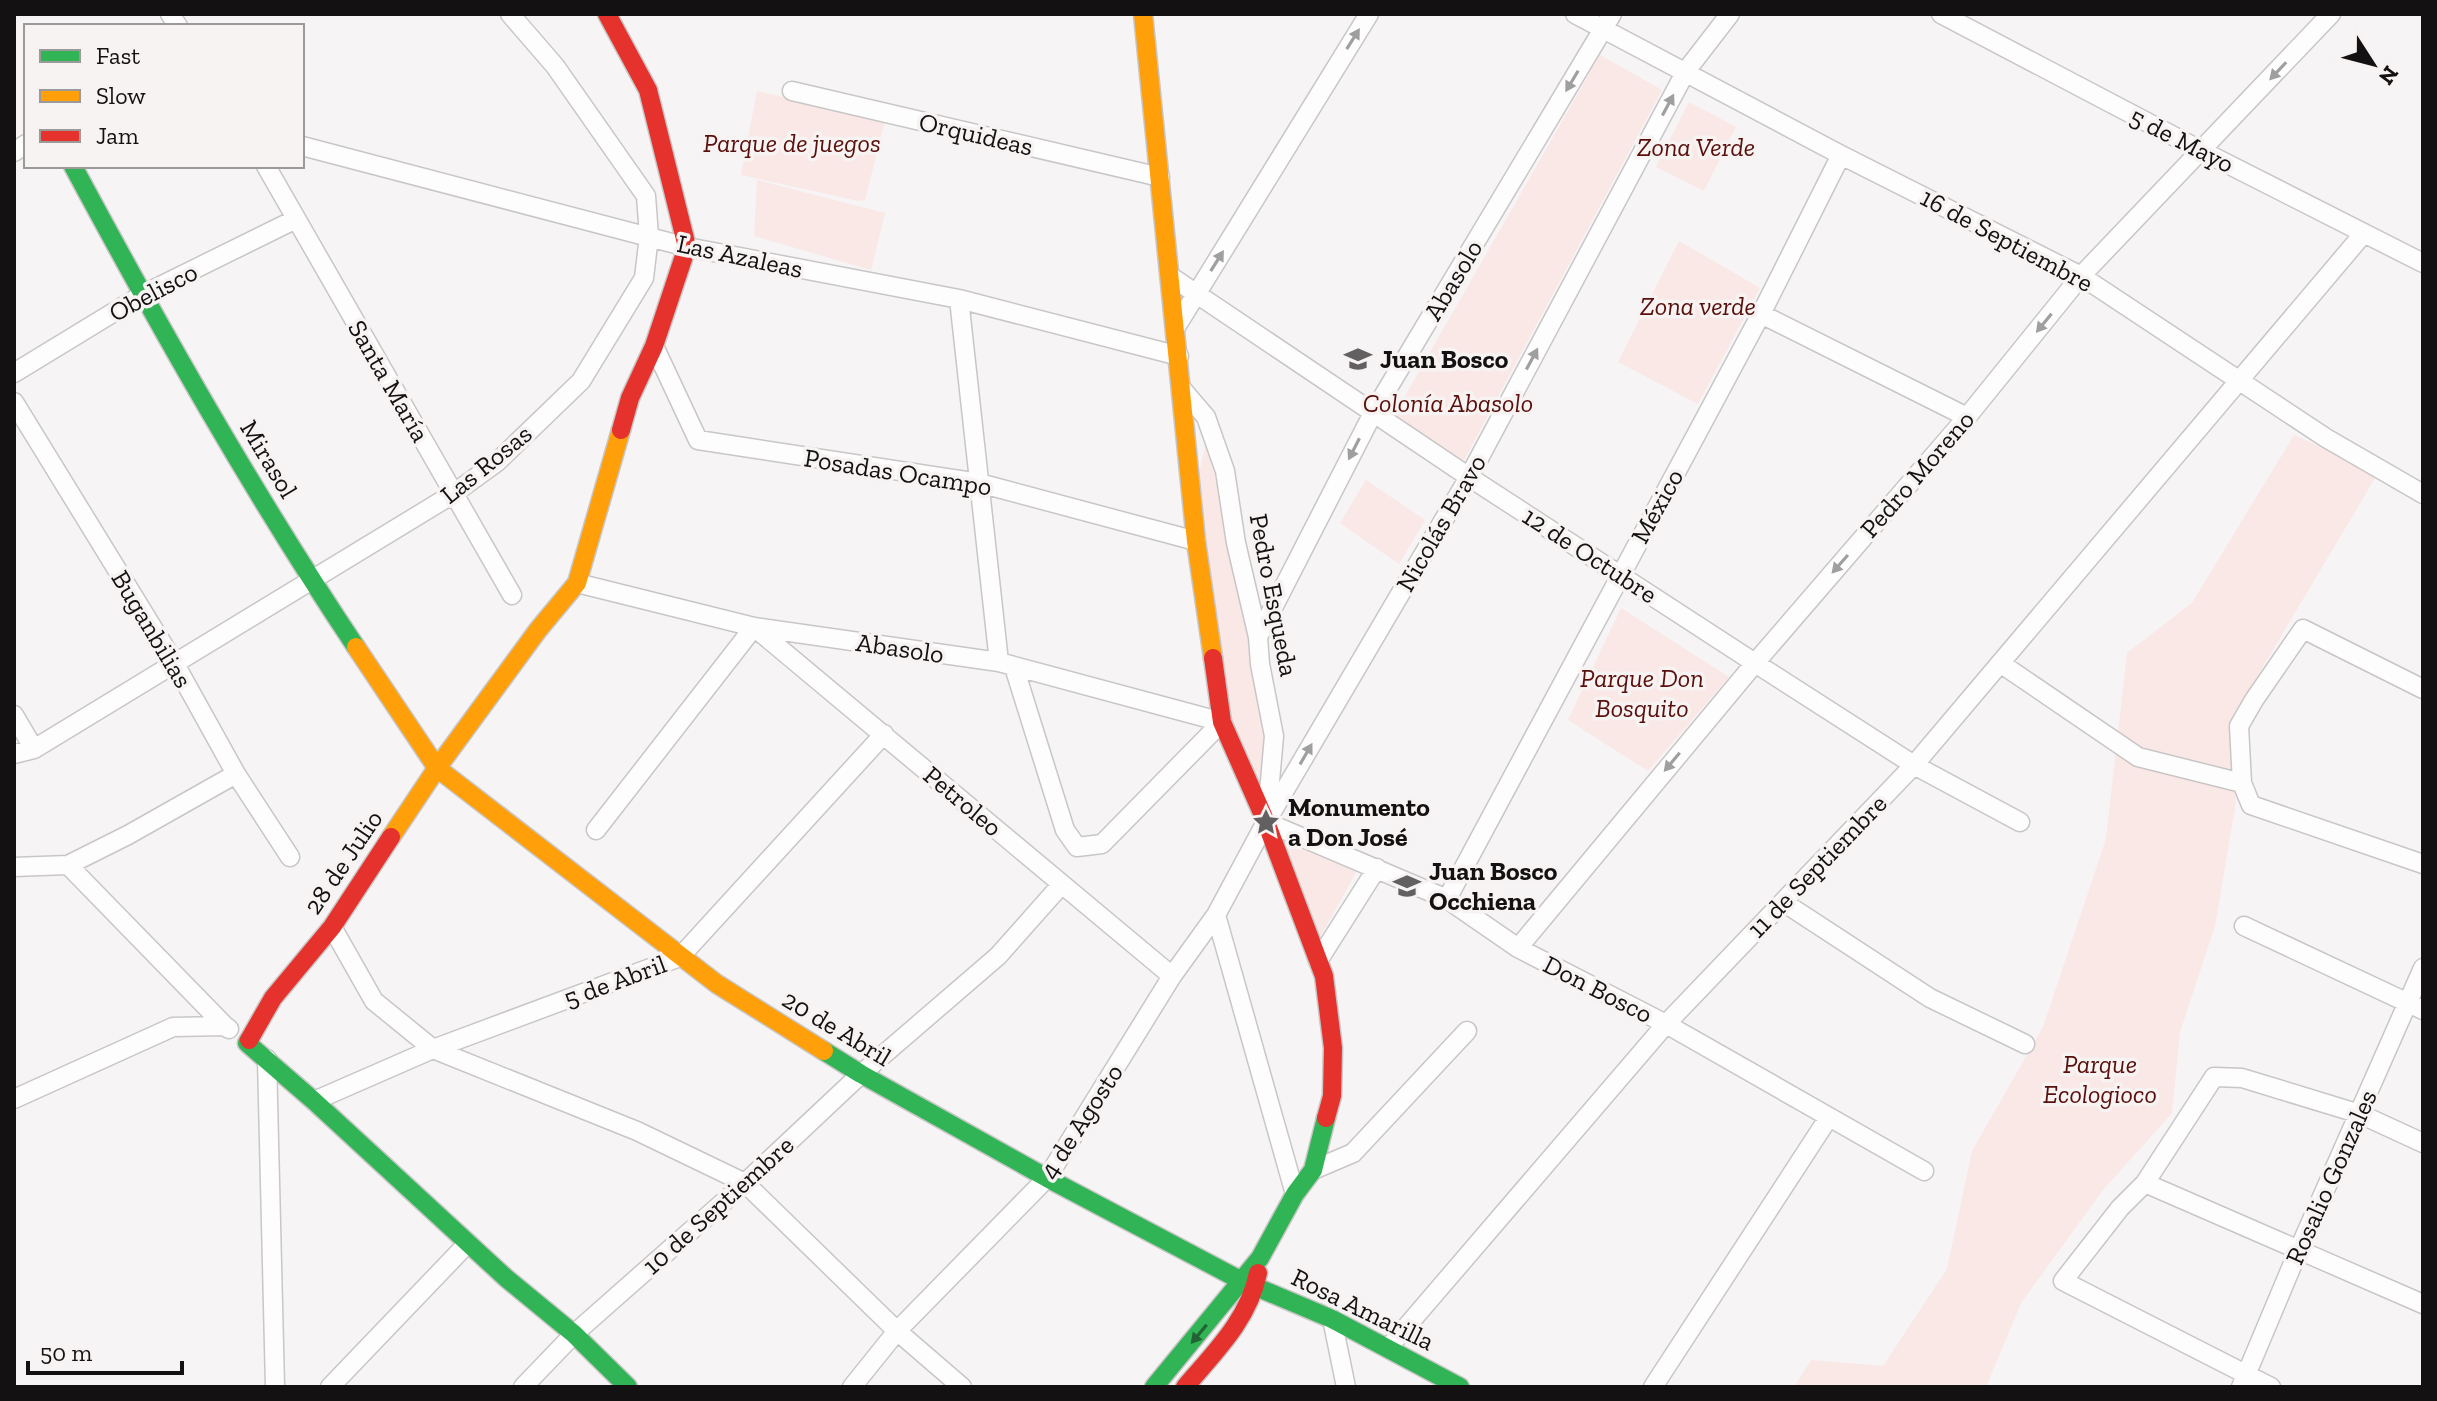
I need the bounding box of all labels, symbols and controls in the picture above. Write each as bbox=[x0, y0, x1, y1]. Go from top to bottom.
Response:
legend bbox=[24, 24, 304, 168]
north arrow bbox=[2333, 24, 2413, 104]
one-way arrow bbox=[1346, 28, 1360, 50]
text: Fast bbox=[96, 41, 140, 70]
one-way arrow bbox=[2269, 61, 2287, 80]
text: N bbox=[2373, 61, 2405, 90]
one-way arrow bbox=[1566, 70, 1580, 92]
text: Slow bbox=[96, 81, 146, 110]
one-way arrow bbox=[1661, 94, 1675, 116]
street label: 5 de Mayo bbox=[2125, 100, 2239, 180]
street label: Orquideas bbox=[916, 105, 1036, 163]
text: Jam bbox=[96, 121, 139, 150]
park label: Parque de juegos bbox=[703, 127, 881, 159]
park label: Zona Verde bbox=[1637, 131, 1755, 163]
street label: 16 de Septiembre bbox=[1915, 181, 2099, 299]
street label: Las Azaleas bbox=[674, 227, 806, 285]
street label: Abasolo bbox=[1417, 234, 1489, 326]
one-way arrow bbox=[1210, 250, 1224, 272]
street label: Obelisco bbox=[103, 255, 203, 329]
park label: Zona verde bbox=[1640, 290, 1756, 322]
one-way arrow bbox=[2035, 312, 2052, 333]
street label: Santa María bbox=[341, 314, 437, 448]
place label: Juan Bosco bbox=[1380, 343, 1509, 375]
school or university icon: Juan Bosco bbox=[1343, 344, 1373, 374]
one-way arrow bbox=[1526, 347, 1539, 370]
park label: Colonía Abasolo bbox=[1363, 387, 1533, 419]
street label: Pedro Moreno bbox=[1853, 404, 1981, 544]
street label: Mirasol bbox=[233, 414, 305, 504]
street label: Las Rosas bbox=[434, 417, 538, 511]
one-way arrow bbox=[1348, 438, 1361, 461]
street label: Posadas Ocampo bbox=[802, 441, 994, 503]
street label: Nicolás Bravo bbox=[1389, 449, 1493, 597]
street label: México bbox=[1624, 463, 1690, 549]
street label: 12 de Octubre bbox=[1517, 500, 1663, 610]
street label: Pedro Esqueda bbox=[1243, 511, 1306, 680]
one-way arrow bbox=[1832, 554, 1849, 574]
street label: Buganbilias bbox=[104, 564, 200, 694]
street label: Abasolo bbox=[854, 626, 946, 670]
park label: Parque Don Bosquito bbox=[1580, 662, 1704, 724]
one-way arrow bbox=[1299, 743, 1313, 766]
one-way arrow bbox=[1664, 752, 1681, 772]
street label: Petroleo bbox=[917, 759, 1009, 843]
street label: 11 de Septiembre bbox=[1740, 788, 1894, 944]
place label: Monumento a Don José bbox=[1288, 791, 1430, 853]
street label: 28 de Julio bbox=[297, 804, 389, 920]
place icon: Monumento a Don José bbox=[1251, 807, 1281, 837]
place label: Juan Bosco Occhiena bbox=[1429, 855, 1558, 917]
school or university icon: Juan Bosco Occhiena bbox=[1392, 871, 1422, 901]
street label: 5 de Abril bbox=[559, 948, 671, 1014]
street label: Don Bosco bbox=[1538, 948, 1658, 1030]
street label: 20 de Abril bbox=[777, 983, 897, 1073]
park label: Parque Ecologioco bbox=[2043, 1048, 2157, 1110]
street label: 4 de Agosto bbox=[1032, 1058, 1130, 1184]
street label: Rosalio Gonzales bbox=[2278, 1085, 2384, 1269]
street label: 10 de Septiembre bbox=[636, 1129, 800, 1281]
street label: Rosa Amarilla bbox=[1287, 1261, 1440, 1357]
one-way arrow bbox=[1191, 1324, 1208, 1344]
scale bar bbox=[28, 1325, 182, 1375]
text: 50 m bbox=[40, 1338, 93, 1367]

